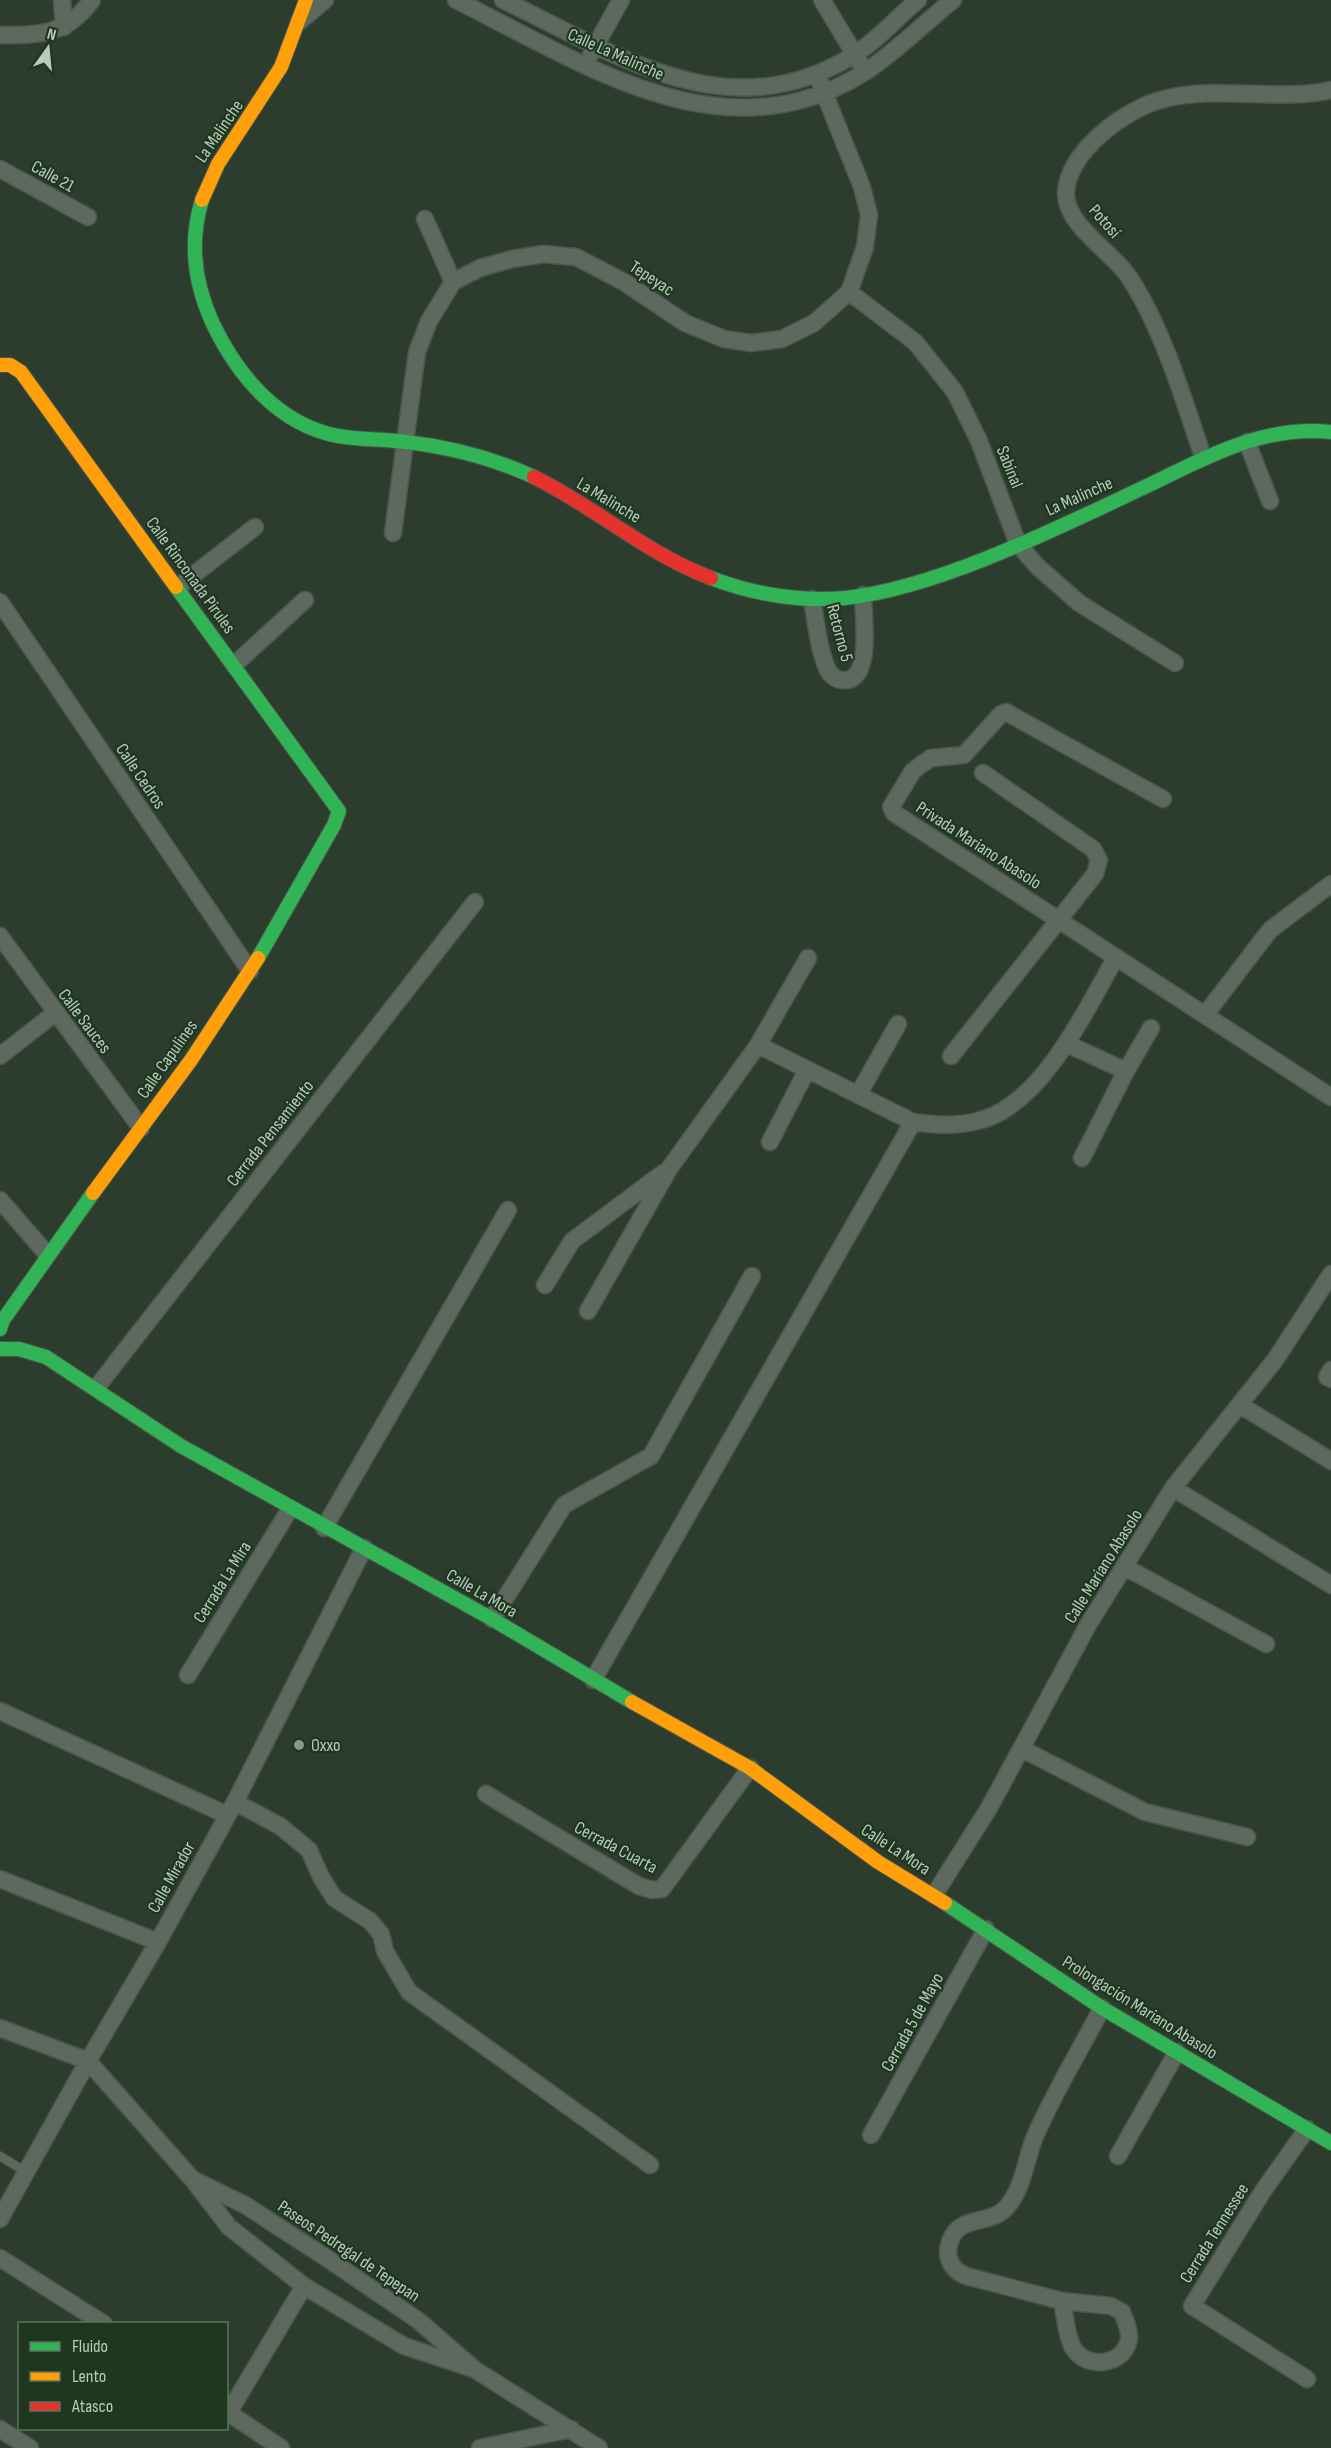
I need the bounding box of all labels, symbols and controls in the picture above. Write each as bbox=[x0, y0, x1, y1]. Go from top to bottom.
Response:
north arrow bbox=[18, 18, 78, 78]
street label: Calle La Malinche bbox=[564, 24, 667, 85]
text: N bbox=[45, 25, 58, 45]
street label: La Malinche bbox=[191, 96, 248, 167]
street label: Calle 21 bbox=[28, 156, 79, 197]
street label: Potosí bbox=[1084, 200, 1125, 243]
street label: Tepeyac bbox=[626, 256, 678, 300]
street label: Sabinal bbox=[992, 443, 1027, 491]
street label: La Malinche bbox=[1043, 472, 1116, 520]
street label: La Malinche bbox=[573, 473, 645, 528]
street label: Calle Rinconada Pirules bbox=[141, 513, 240, 638]
street label: Retorno 5 bbox=[822, 602, 857, 664]
street label: Calle Cedros bbox=[111, 740, 170, 813]
street label: Privada Mariano Abasolo bbox=[912, 797, 1045, 894]
street label: Calle Sauces bbox=[54, 985, 116, 1058]
street label: Calle Capulines bbox=[133, 1016, 202, 1103]
street label: Cerrada Pensamiento bbox=[222, 1076, 318, 1190]
street label: Calle Mariano Abasolo bbox=[1060, 1505, 1147, 1627]
street label: Cerrada La Mira bbox=[189, 1537, 256, 1627]
street label: Calle La Mora bbox=[442, 1565, 521, 1622]
place label: Oxxo bbox=[311, 1735, 341, 1756]
marker: Oxxo bbox=[292, 1738, 306, 1752]
street label: Cerrada Cuarta bbox=[571, 1817, 661, 1878]
street label: Calle La Mora bbox=[857, 1819, 934, 1880]
street label: Calle Mirador bbox=[143, 1838, 200, 1917]
street label: Prolongación Mariano Abasolo bbox=[1058, 1951, 1221, 2064]
street label: Cerrada 5 de Mayo bbox=[877, 1969, 948, 2075]
street label: Cerrada Tennessee bbox=[1176, 2180, 1253, 2287]
street label: Paseos Pedregal de Tepepan bbox=[274, 2196, 424, 2307]
legend bbox=[18, 2322, 228, 2430]
text: Fluido bbox=[72, 2336, 108, 2357]
text: Lento bbox=[72, 2366, 106, 2387]
text: Atasco bbox=[71, 2396, 113, 2417]

